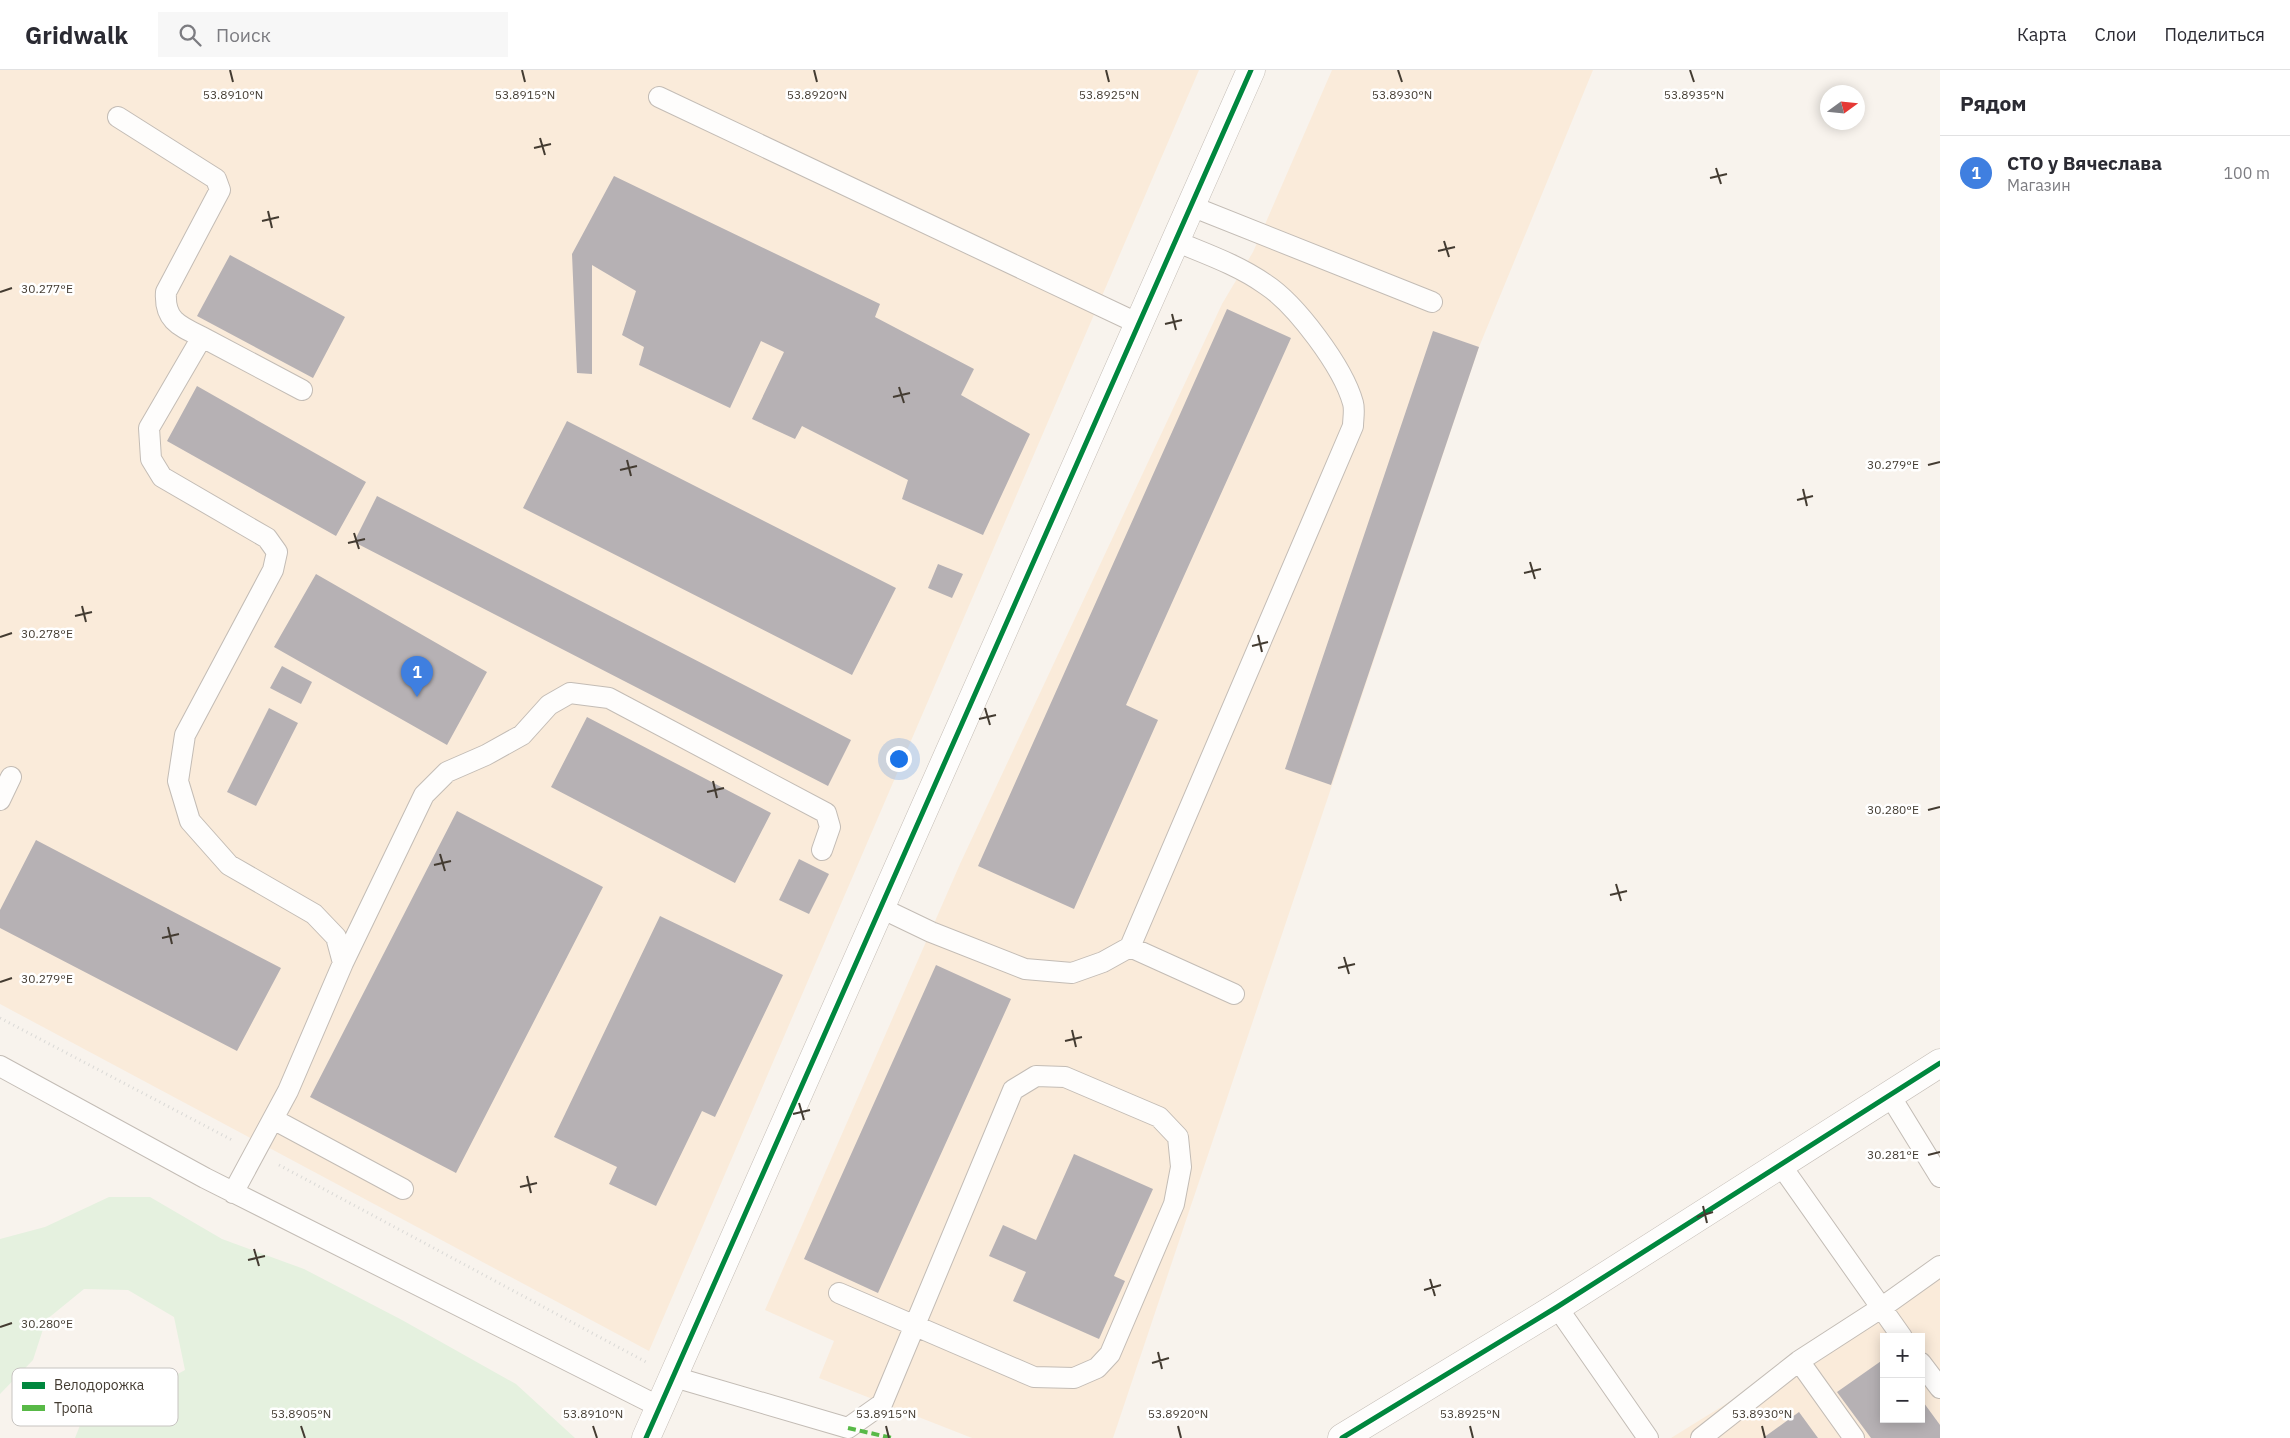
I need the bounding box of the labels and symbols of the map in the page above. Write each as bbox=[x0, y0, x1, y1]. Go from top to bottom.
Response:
north arrow bbox=[1820, 85, 1865, 130]
text: 53.8910°N bbox=[203, 87, 263, 102]
text: 53.8915°N bbox=[495, 87, 555, 102]
text: 53.8920°N bbox=[787, 87, 847, 102]
text: 53.8925°N bbox=[1079, 87, 1139, 102]
text: 53.8930°N bbox=[1372, 87, 1432, 102]
text: 53.8935°N bbox=[1664, 87, 1724, 102]
text: 30.277°E bbox=[21, 281, 73, 296]
text: 30.279°E bbox=[1867, 457, 1919, 472]
text: 30.278°E bbox=[21, 626, 73, 641]
pin: 1 bbox=[401, 656, 433, 697]
your location bbox=[886, 746, 912, 772]
text: 30.280°E bbox=[1867, 802, 1919, 817]
text: 30.279°E bbox=[21, 971, 73, 986]
text: 30.281°E bbox=[1867, 1147, 1919, 1162]
text: 30.280°E bbox=[21, 1316, 73, 1331]
legend bbox=[12, 1368, 178, 1426]
text: Велодорожка bbox=[54, 1376, 145, 1394]
text: Тропа bbox=[54, 1399, 93, 1417]
text: 53.8905°N bbox=[271, 1406, 331, 1421]
text: 53.8910°N bbox=[563, 1406, 623, 1421]
text: 53.8915°N bbox=[856, 1406, 916, 1421]
text: 53.8920°N bbox=[1148, 1406, 1208, 1421]
text: 53.8925°N bbox=[1440, 1406, 1500, 1421]
text: 53.8930°N bbox=[1732, 1406, 1792, 1421]

